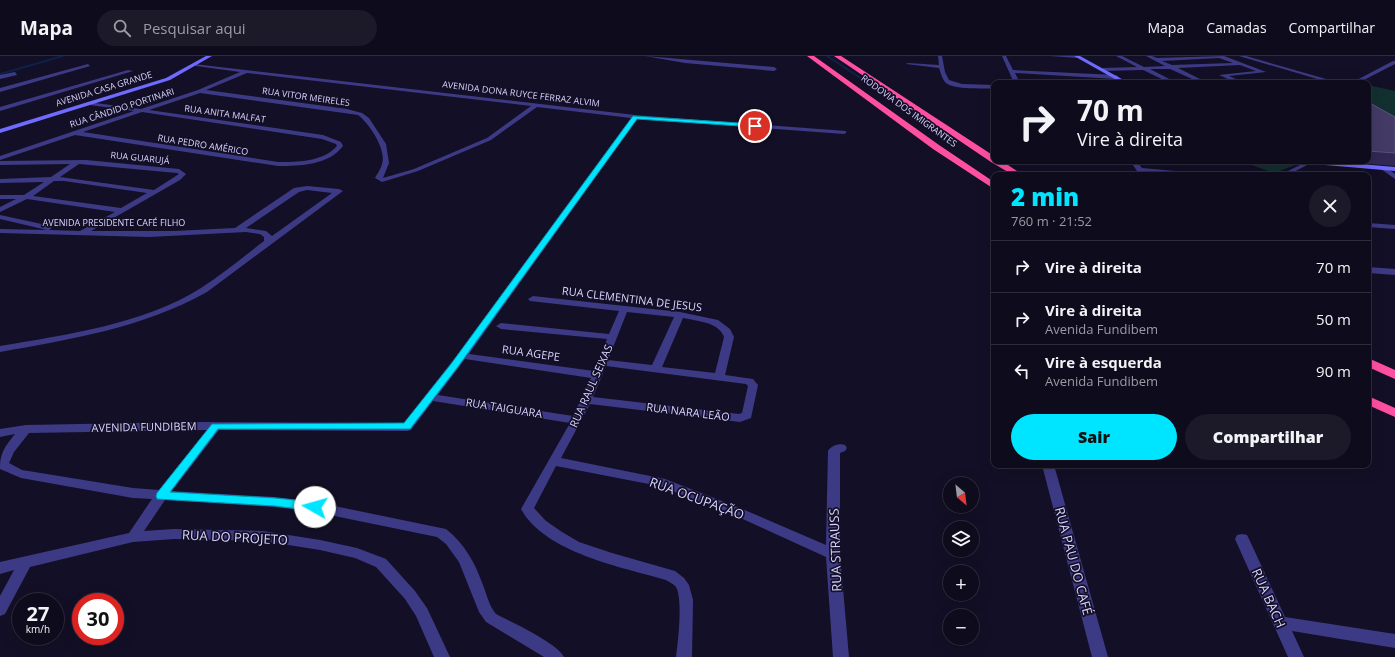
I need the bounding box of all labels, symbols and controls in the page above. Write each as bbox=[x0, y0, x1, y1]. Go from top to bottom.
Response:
search box bbox=[97, 10, 377, 46]
text: Mapa bbox=[20, 15, 73, 41]
icon: search bbox=[111, 17, 133, 39]
text: Pesquisar aqui bbox=[143, 18, 246, 38]
text: Mapa bbox=[1148, 18, 1184, 37]
text: Camadas bbox=[1206, 18, 1267, 37]
text: Compartilhar bbox=[1289, 18, 1375, 37]
street label: AVENIDA CASA GRANDE bbox=[54, 68, 154, 109]
street label: RODOVIA DOS IMIGRANTES bbox=[859, 71, 960, 150]
street label: AVENIDA DONA RUYCE FERRAZ ALVIM bbox=[442, 77, 601, 110]
street label: RUA CÂNDIDO PORTINARI bbox=[68, 84, 176, 131]
street label: RUA VITOR MEIRELES bbox=[261, 84, 351, 109]
text: 70 m bbox=[1077, 91, 1144, 129]
icon: right bbox=[1011, 96, 1063, 148]
street label: RUA ANITA MALFAT bbox=[184, 101, 267, 126]
pin bbox=[738, 109, 772, 143]
icon: arrive bbox=[744, 115, 766, 137]
text: Vire à direita bbox=[1077, 127, 1183, 151]
street label: RUA PEDRO AMÉRICO bbox=[157, 131, 249, 158]
street label: RUA GUARUJÁ bbox=[110, 148, 170, 167]
text: 2 min bbox=[1011, 180, 1079, 213]
button: close bbox=[1309, 185, 1351, 227]
text: 760 m · 21:52 bbox=[1011, 212, 1092, 230]
street label: AVENIDA PRESIDENTE CAFÉ FILHO bbox=[43, 216, 185, 229]
icon: right bbox=[1011, 256, 1033, 278]
text: Vire à direita bbox=[1045, 257, 1142, 277]
text: 70 m bbox=[1316, 257, 1351, 277]
street label: RUA CLEMENTINA DE JESUS bbox=[561, 282, 703, 315]
text: Vire à direita bbox=[1045, 300, 1142, 320]
icon: right bbox=[1011, 308, 1033, 330]
text: 50 m bbox=[1316, 309, 1351, 329]
text: Avenida Fundibem bbox=[1045, 320, 1158, 338]
street label: RUA AGEPE bbox=[501, 341, 561, 364]
street label: RUA RAUL SEIXAS bbox=[565, 342, 616, 430]
text: Vire à esquerda bbox=[1045, 352, 1162, 372]
icon: left bbox=[1011, 360, 1033, 382]
text: 90 m bbox=[1316, 361, 1351, 381]
text: Avenida Fundibem bbox=[1045, 372, 1158, 390]
street label: RUA TAIGUARA bbox=[465, 394, 544, 421]
street label: RUA NARA LEÃO bbox=[646, 399, 731, 424]
button: Sair bbox=[1011, 414, 1177, 460]
button: Compartilhar bbox=[1185, 414, 1351, 460]
street label: AVENIDA FUNDIBEM bbox=[91, 418, 197, 435]
street label: RUA OCUPAÇÃO bbox=[647, 473, 747, 523]
north arrow bbox=[943, 477, 979, 513]
map controls bbox=[943, 477, 979, 645]
position arrow bbox=[294, 486, 336, 528]
street label: RUA PAU DO CAFÉ bbox=[1051, 505, 1097, 617]
street label: RUA STRAUSS bbox=[825, 508, 845, 592]
button: layers bbox=[943, 521, 979, 557]
street label: RUA DO PROJETO bbox=[182, 525, 288, 549]
button: + bbox=[943, 565, 979, 601]
street label: RUA BACH bbox=[1248, 565, 1290, 631]
speed limit sign: 30 bbox=[72, 593, 124, 645]
text: 27 bbox=[27, 600, 49, 627]
button: − bbox=[943, 609, 979, 645]
text: km/h bbox=[26, 622, 50, 636]

